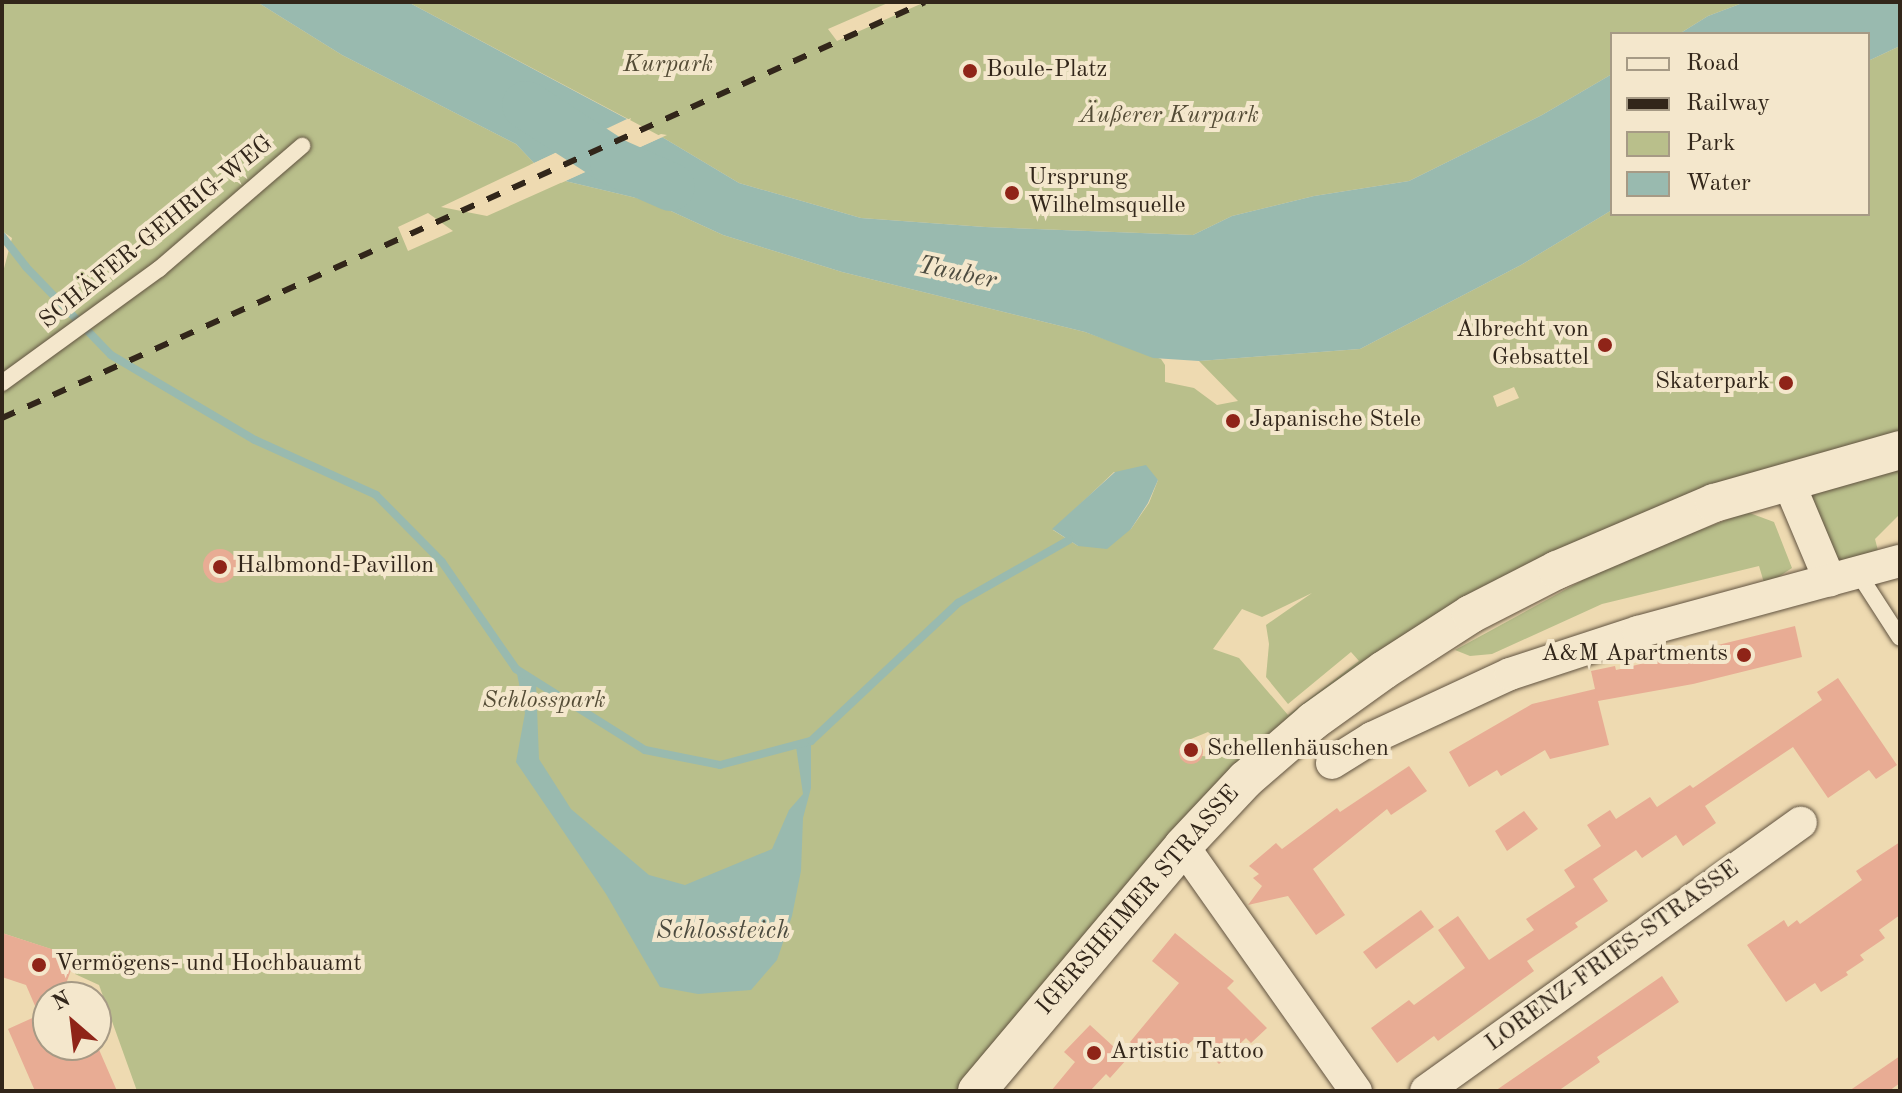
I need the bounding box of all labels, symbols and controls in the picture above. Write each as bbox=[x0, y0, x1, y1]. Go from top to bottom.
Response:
legend bbox=[1610, 32, 1870, 216]
park label: Kurpark bbox=[623, 52, 713, 80]
text: Road bbox=[1686, 52, 1739, 76]
place label: Boule-Platz bbox=[986, 57, 1107, 85]
marker: Boule-Platz bbox=[961, 62, 979, 80]
text: Railway bbox=[1686, 92, 1770, 116]
park label: Äußerer Kurpark bbox=[1079, 103, 1259, 131]
street label: SCHÄFER-GEHRIG-WEG bbox=[34, 130, 280, 336]
text: Park bbox=[1686, 132, 1735, 156]
place label: Ursprung Wilhelmsquelle bbox=[1028, 165, 1185, 221]
text: Water bbox=[1686, 172, 1751, 196]
marker: Ursprung Wilhelmsquelle bbox=[1003, 184, 1021, 202]
water label: Tauber bbox=[915, 250, 999, 298]
place label: Albrecht von Gebsattel bbox=[1456, 317, 1589, 373]
marker: Albrecht von Gebsattel bbox=[1596, 336, 1614, 354]
place label: Skaterpark bbox=[1655, 369, 1770, 397]
marker: Skaterpark bbox=[1777, 374, 1795, 392]
place label: Japanische Stele bbox=[1249, 407, 1421, 435]
marker: Japanische Stele bbox=[1224, 412, 1242, 430]
place label: Halbmond-Pavillon bbox=[236, 553, 434, 581]
marker: Halbmond-Pavillon bbox=[211, 558, 229, 576]
place label: A&M Apartments bbox=[1541, 641, 1728, 669]
marker: A&M Apartments bbox=[1735, 646, 1753, 664]
park label: Schlosspark bbox=[482, 688, 606, 716]
place label: Schellenhäuschen bbox=[1207, 736, 1389, 764]
marker: Schellenhäuschen bbox=[1182, 741, 1200, 759]
street label: IGERSHEIMER STRASSE bbox=[1031, 780, 1247, 1022]
street label: LORENZ-FRIES-STRASSE bbox=[1480, 855, 1746, 1059]
water label: Schlossteich bbox=[656, 916, 790, 948]
place label: Vermögens- und Hochbauamt bbox=[55, 951, 362, 979]
marker: Vermögens- und Hochbauamt bbox=[30, 956, 48, 974]
north arrow bbox=[32, 981, 112, 1061]
text: N bbox=[49, 988, 74, 1015]
place label: Artistic Tattoo bbox=[1110, 1039, 1264, 1067]
marker: Artistic Tattoo bbox=[1085, 1044, 1103, 1062]

